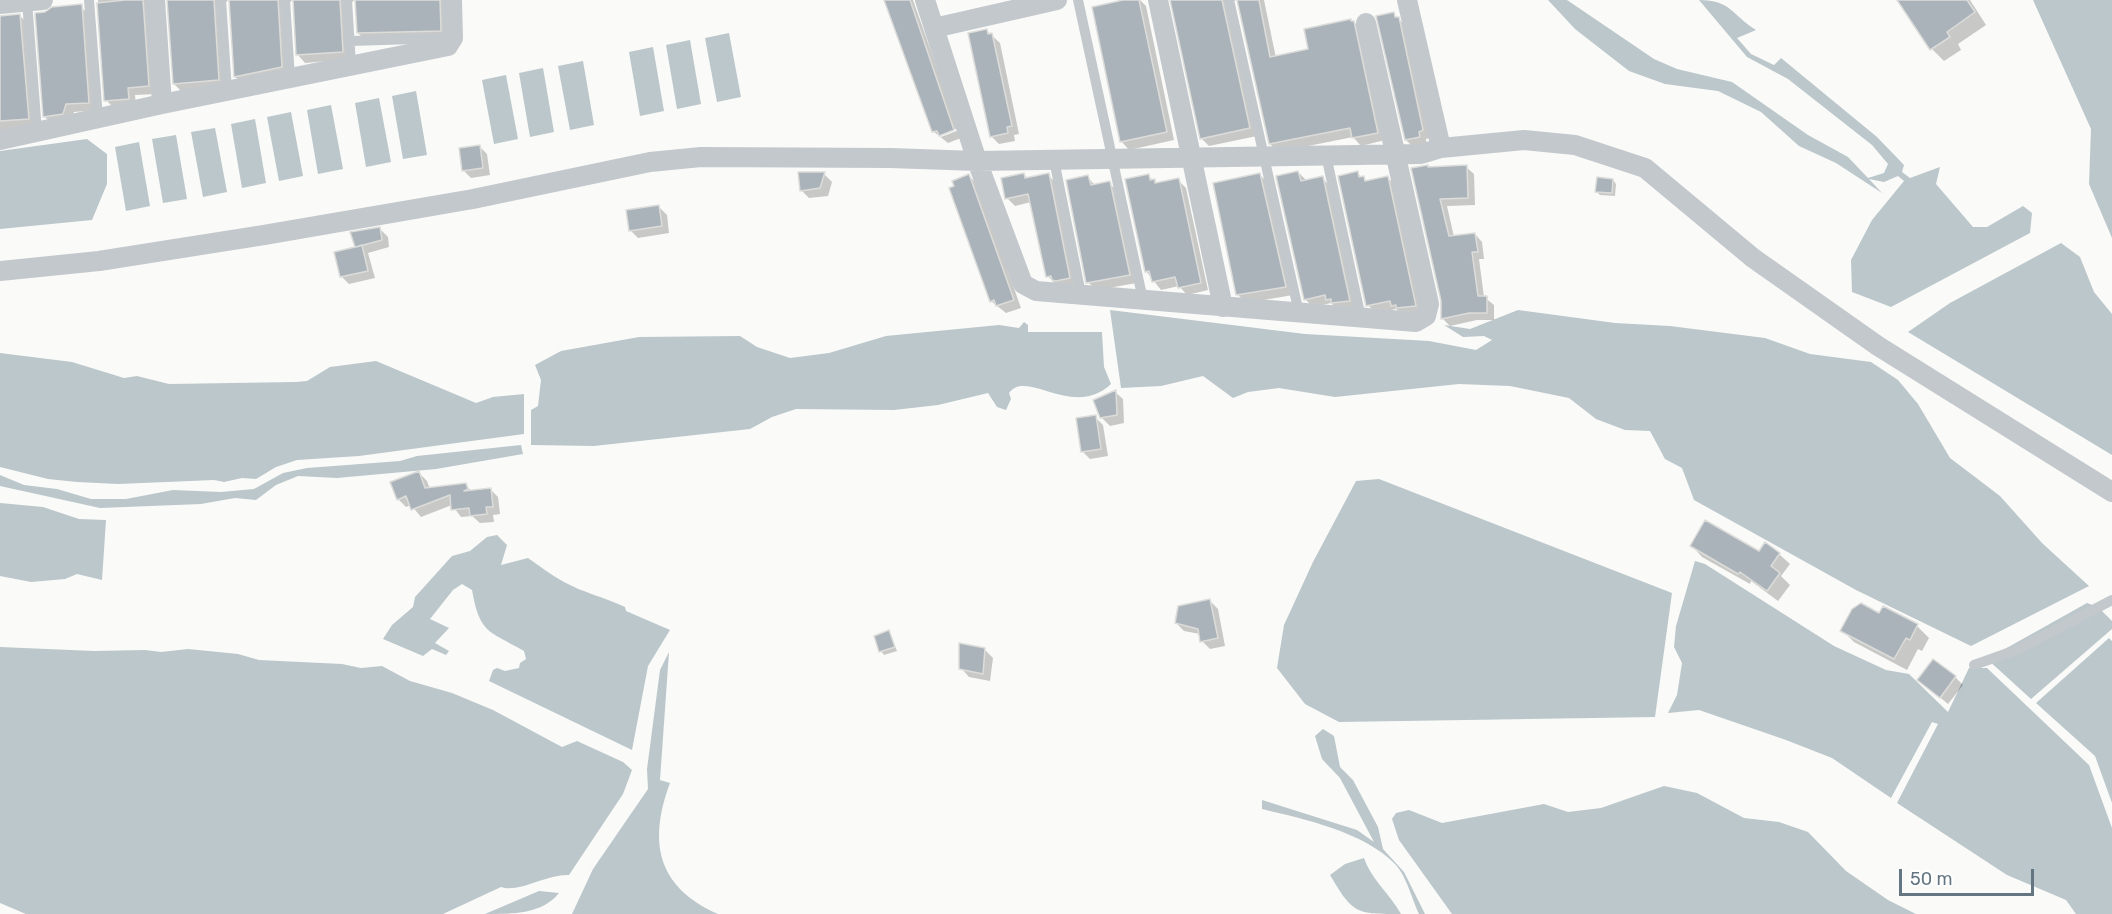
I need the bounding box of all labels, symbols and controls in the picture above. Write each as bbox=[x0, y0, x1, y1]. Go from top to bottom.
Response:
scale bar bbox=[1902, 857, 2037, 895]
text: 50 m bbox=[1910, 868, 1953, 890]

